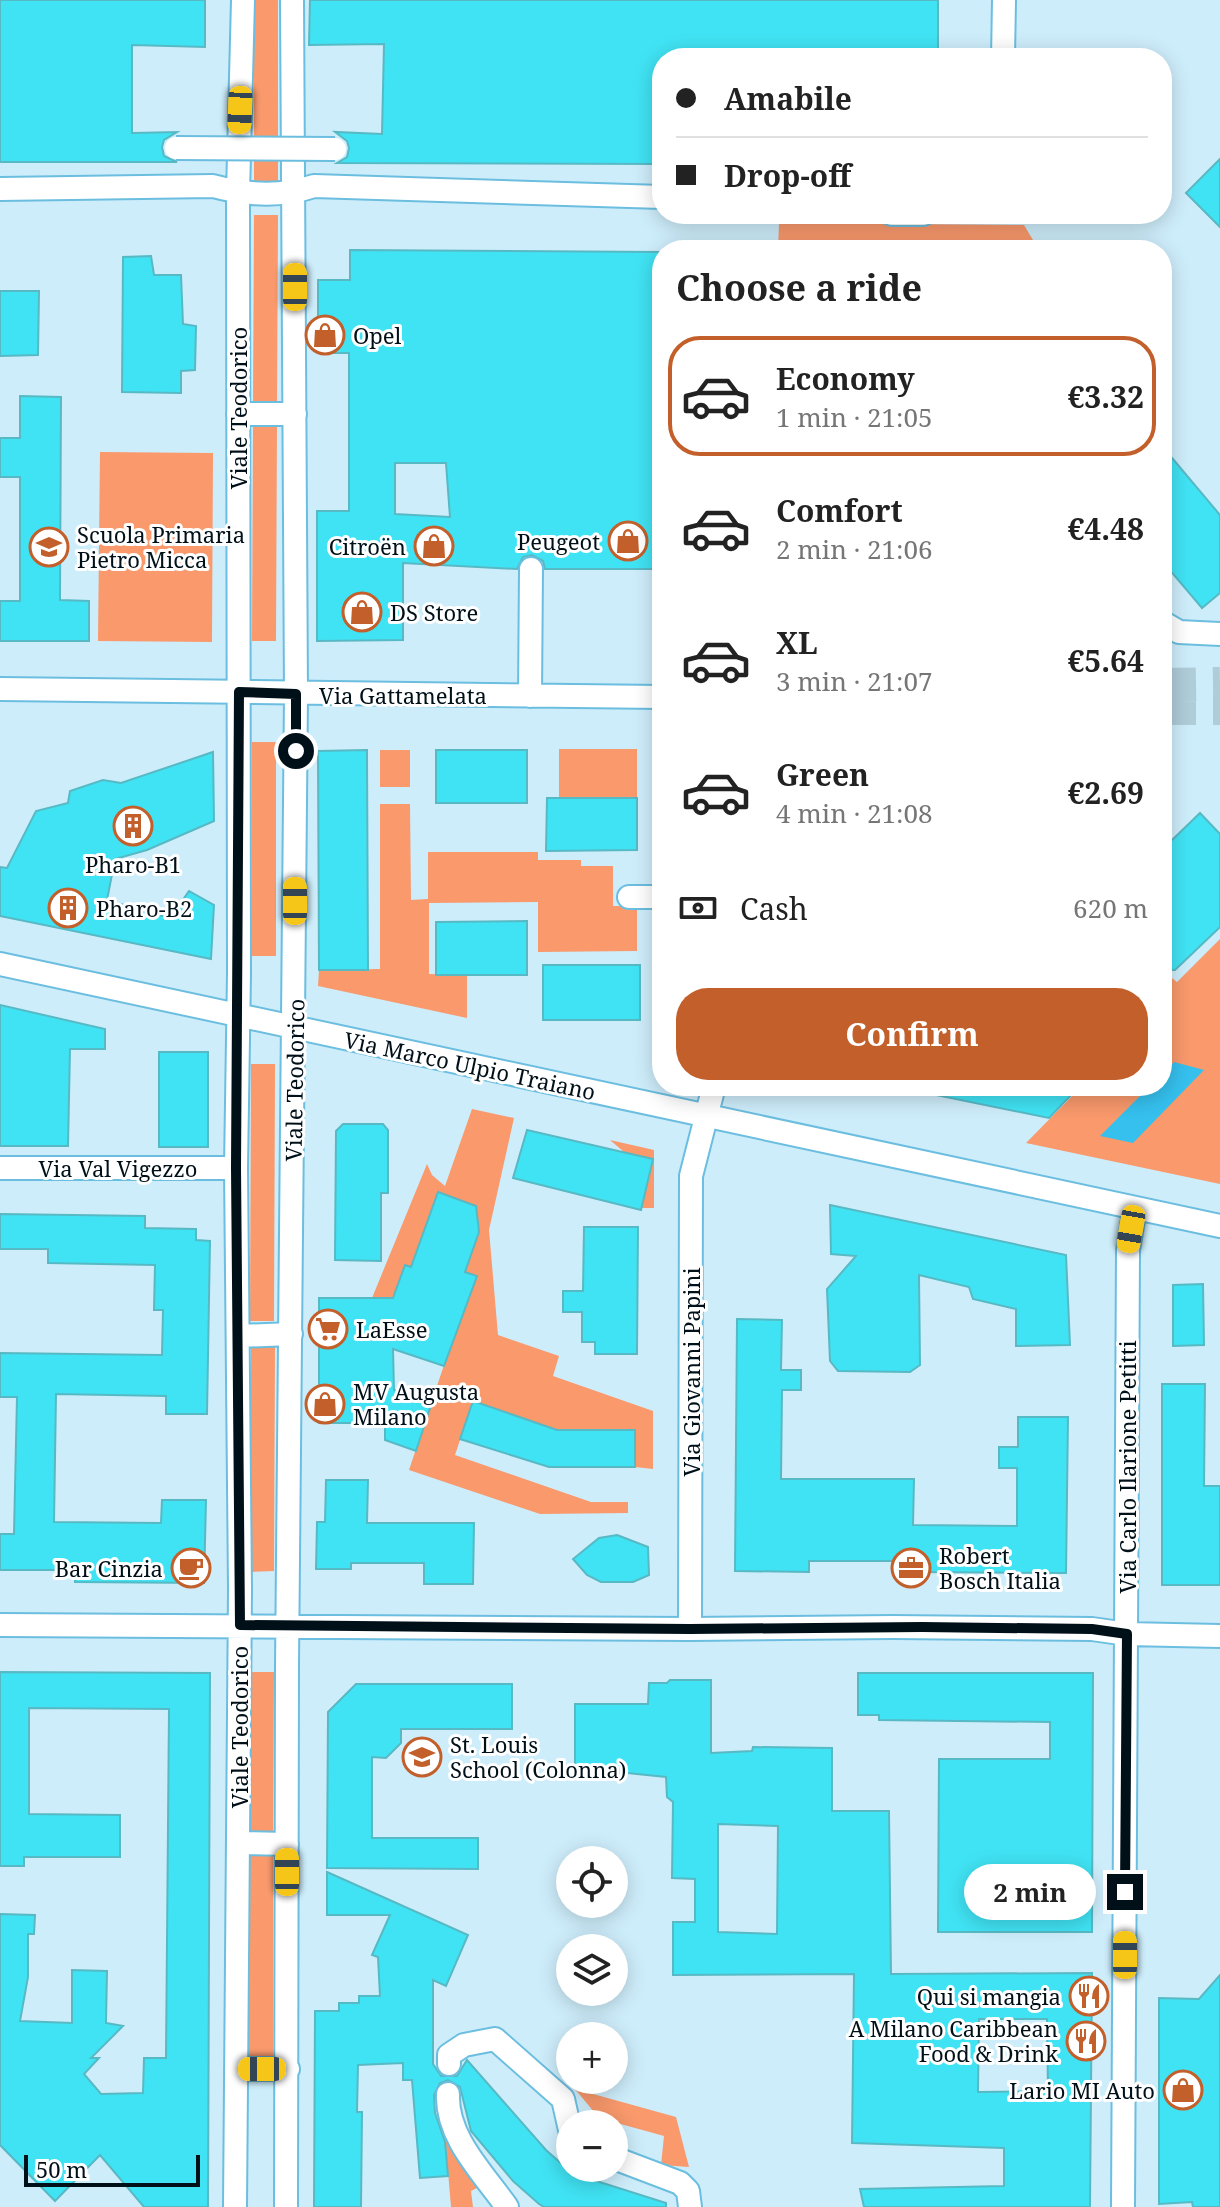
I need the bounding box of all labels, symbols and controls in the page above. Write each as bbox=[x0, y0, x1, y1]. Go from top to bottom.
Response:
text: Amabile bbox=[724, 78, 852, 119]
car bbox=[227, 86, 253, 134]
text: Drop-off bbox=[724, 155, 851, 196]
car bbox=[283, 263, 307, 311]
text: Choose a ride bbox=[676, 263, 922, 312]
shop icon: Opel bbox=[304, 314, 346, 356]
place label: Opel bbox=[353, 320, 402, 350]
street label: Viale Teodorico bbox=[223, 327, 253, 489]
text: Economy bbox=[776, 358, 915, 399]
icon: car bbox=[680, 360, 752, 432]
text: €3.32 bbox=[1068, 376, 1144, 417]
text: 1 min · 21:05 bbox=[776, 399, 933, 435]
text: Comfort bbox=[776, 490, 903, 531]
icon: car bbox=[680, 492, 752, 564]
text: €4.48 bbox=[1068, 508, 1144, 549]
place label: Scuola Primaria Pietro Micca bbox=[77, 519, 245, 574]
shop icon: Peugeot bbox=[607, 520, 649, 562]
shop icon: Citroën bbox=[413, 525, 455, 567]
school or university icon: Scuola Primaria Pietro Micca bbox=[28, 526, 70, 568]
place label: Peugeot bbox=[517, 526, 600, 556]
place label: Citroën bbox=[329, 531, 406, 561]
text: 2 min · 21:06 bbox=[776, 531, 933, 567]
shop icon: DS Store bbox=[341, 591, 383, 633]
place label: DS Store bbox=[390, 597, 478, 627]
text: XL bbox=[776, 622, 818, 663]
icon: car bbox=[680, 624, 752, 696]
text: €5.64 bbox=[1068, 640, 1144, 681]
text: 3 min · 21:07 bbox=[776, 663, 933, 699]
street label: Via Gattamelata bbox=[319, 680, 487, 710]
route start bbox=[278, 733, 314, 769]
text: Green bbox=[776, 754, 869, 795]
icon: car bbox=[680, 756, 752, 828]
text: €2.69 bbox=[1068, 772, 1144, 813]
text: 4 min · 21:08 bbox=[776, 795, 933, 831]
building icon: Pharo-B1 bbox=[112, 805, 154, 847]
place label: Pharo-B1 bbox=[85, 849, 181, 879]
car bbox=[283, 877, 307, 925]
icon: cash bbox=[676, 886, 720, 930]
building icon: Pharo-B2 bbox=[47, 887, 89, 929]
text: Cash bbox=[740, 888, 808, 929]
text: 620 m bbox=[1073, 890, 1148, 926]
place label: Pharo-B2 bbox=[96, 893, 192, 923]
button: Confirm bbox=[676, 988, 1148, 1080]
street label: Viale Teodorico bbox=[278, 998, 310, 1162]
street label: Via Marco Ulpio Traiano bbox=[342, 1024, 598, 1106]
street label: Via Val Vigezzo bbox=[38, 1153, 198, 1183]
car bbox=[1115, 1203, 1147, 1255]
street label: Via Giovanni Papini bbox=[676, 1267, 706, 1477]
supermarket icon: LaEsse bbox=[307, 1308, 349, 1350]
place label: LaEsse bbox=[356, 1314, 427, 1344]
street label: Via Carlo Ilarione Petitti bbox=[1112, 1341, 1142, 1593]
place label: MV Augusta Milano bbox=[353, 1376, 479, 1431]
shop icon: MV Augusta Milano bbox=[304, 1383, 346, 1425]
place label: Robert Bosch Italia bbox=[939, 1540, 1061, 1595]
cafe icon: Bar Cinzia bbox=[170, 1547, 212, 1589]
office icon: Robert Bosch Italia bbox=[890, 1547, 932, 1589]
place label: Bar Cinzia bbox=[55, 1553, 163, 1583]
street label: Viale Teodorico bbox=[224, 1646, 254, 1808]
place label: St. Louis School (Colonna) bbox=[450, 1729, 626, 1784]
school or university icon: St. Louis School (Colonna) bbox=[401, 1736, 443, 1778]
map controls bbox=[556, 1846, 628, 2182]
button: locate bbox=[556, 1846, 628, 1918]
car bbox=[275, 1848, 299, 1896]
callout: 2 min bbox=[965, 1864, 1097, 1920]
text: 2 min bbox=[993, 1874, 1067, 1910]
route end bbox=[1107, 1874, 1143, 1910]
car bbox=[1113, 1931, 1137, 1979]
button: layers bbox=[556, 1934, 628, 2006]
restaurant icon: Qui si mangia bbox=[1068, 1975, 1110, 2017]
place label: Qui si mangia bbox=[917, 1981, 1061, 2011]
place label: A Milano Caribbean Food & Drink bbox=[849, 2013, 1058, 2068]
restaurant icon: A Milano Caribbean Food & Drink bbox=[1065, 2020, 1107, 2062]
button: + bbox=[556, 2022, 628, 2094]
car bbox=[238, 2057, 286, 2081]
shop icon: Lario MI Auto bbox=[1162, 2069, 1204, 2111]
place label: Lario MI Auto bbox=[1009, 2075, 1155, 2105]
button: − bbox=[556, 2110, 628, 2182]
scale bar bbox=[24, 2151, 200, 2187]
text: 50 m bbox=[36, 2154, 87, 2184]

